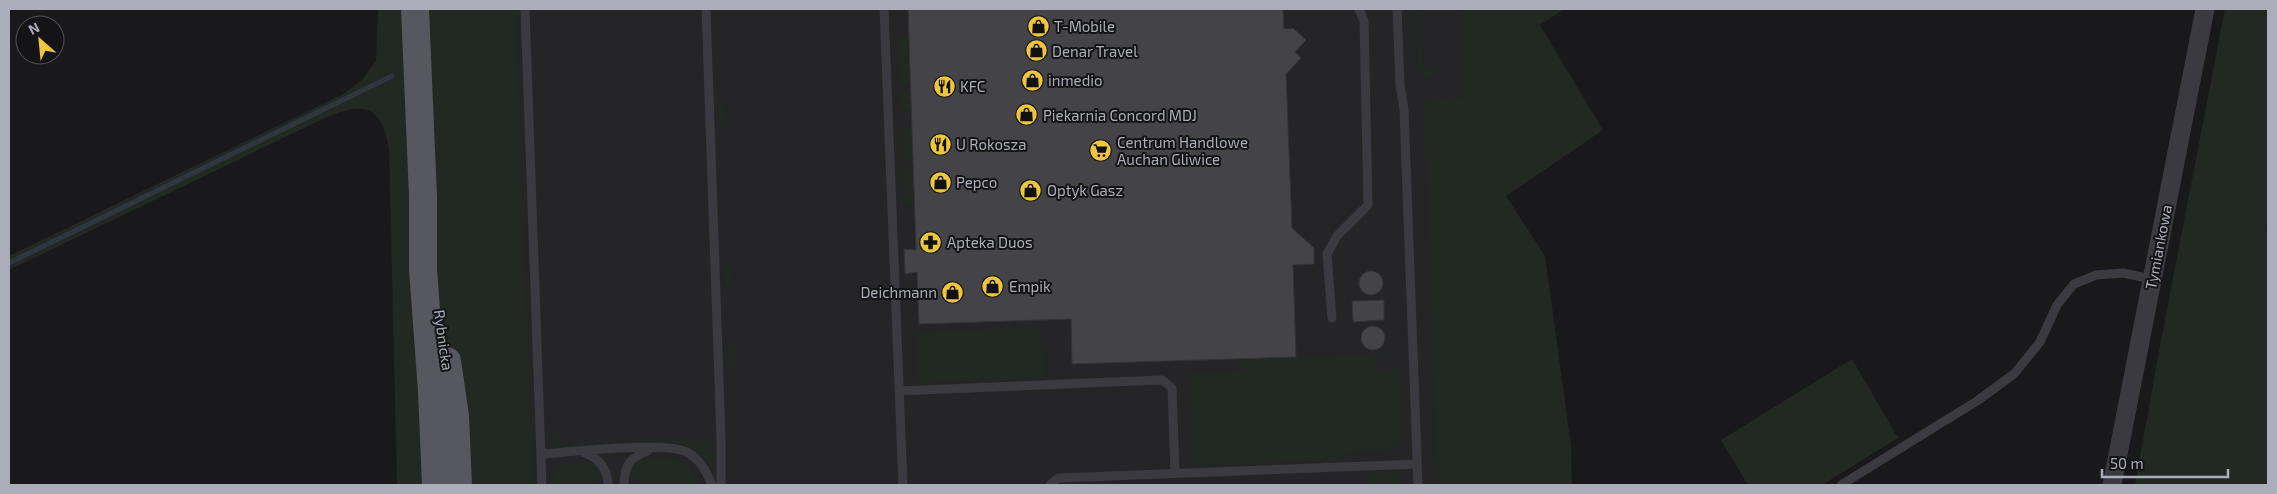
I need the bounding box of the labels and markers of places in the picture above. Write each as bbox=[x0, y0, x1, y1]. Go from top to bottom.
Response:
shop icon: T-Mobile bbox=[1026, 14, 1050, 38]
place label: T-Mobile bbox=[1054, 17, 1115, 35]
shop icon: Denar Travel bbox=[1024, 39, 1048, 63]
place label: Denar Travel bbox=[1052, 42, 1138, 60]
shop icon: inmedio bbox=[1020, 68, 1044, 92]
place label: inmedio bbox=[1048, 71, 1102, 89]
restaurant icon: KFC bbox=[932, 74, 956, 98]
place label: KFC bbox=[960, 77, 986, 95]
shop icon: Piekarnia Concord MDJ bbox=[1015, 103, 1039, 127]
place label: Piekarnia Concord MDJ bbox=[1043, 106, 1197, 124]
restaurant icon: U Rokosza bbox=[928, 132, 952, 156]
place label: Centrum Handlowe Auchan Gliwice bbox=[1117, 133, 1248, 168]
place label: U Rokosza bbox=[956, 135, 1027, 153]
supermarket icon: Centrum Handlowe Auchan Gliwice bbox=[1089, 139, 1113, 163]
shop icon: Pepco bbox=[928, 170, 952, 194]
place label: Pepco bbox=[956, 173, 997, 191]
shop icon: Optyk Gasz bbox=[1019, 178, 1043, 202]
place label: Optyk Gasz bbox=[1047, 181, 1123, 199]
pharmacy icon: Apteka Duos bbox=[919, 230, 943, 254]
place label: Apteka Duos bbox=[947, 233, 1033, 251]
shop icon: Empik bbox=[981, 274, 1005, 298]
place label: Empik bbox=[1009, 277, 1051, 295]
shop icon: Deichmann bbox=[941, 280, 965, 304]
place label: Deichmann bbox=[860, 283, 937, 301]

